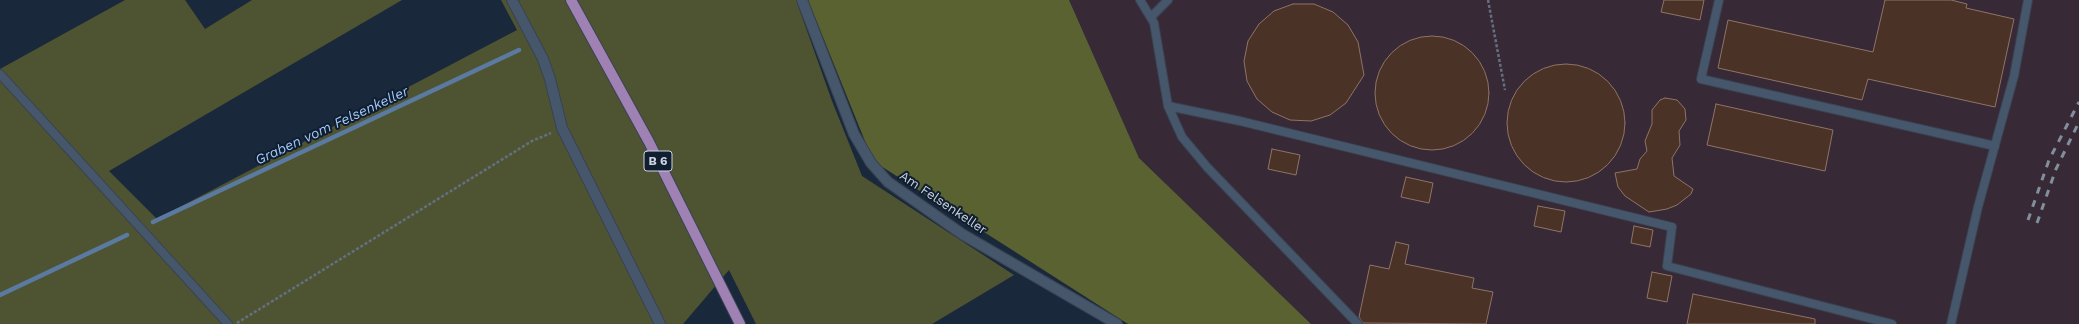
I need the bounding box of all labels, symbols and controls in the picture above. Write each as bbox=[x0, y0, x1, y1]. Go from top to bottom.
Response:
water label: Graben vom Felsenkeller bbox=[253, 83, 411, 169]
road number: B 6 bbox=[644, 151, 672, 171]
street label: Am Felsenkeller bbox=[896, 168, 990, 238]

